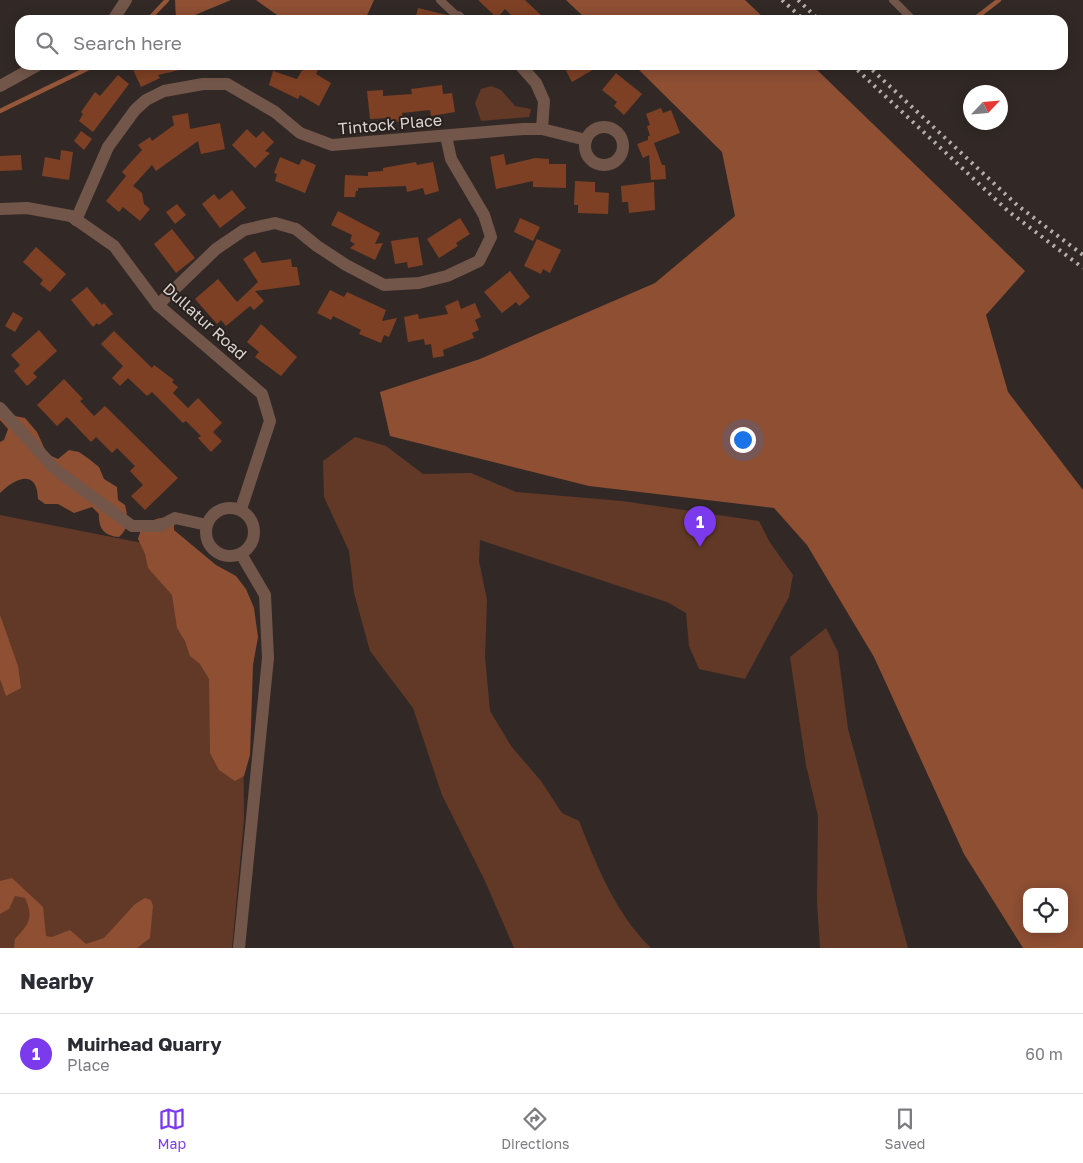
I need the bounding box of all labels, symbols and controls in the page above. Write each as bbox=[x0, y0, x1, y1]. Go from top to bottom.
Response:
search box bbox=[15, 15, 1068, 70]
icon: search bbox=[33, 29, 61, 57]
text: Search here bbox=[73, 31, 182, 54]
north arrow bbox=[963, 85, 1008, 130]
street label: Tintock Place bbox=[337, 109, 443, 139]
street label: Dullatur Road bbox=[159, 278, 251, 364]
your location bbox=[730, 427, 756, 453]
pin: 1 bbox=[684, 506, 716, 547]
map controls bbox=[1023, 888, 1068, 933]
button: locate bbox=[1023, 888, 1068, 933]
text: Nearby bbox=[20, 968, 94, 994]
text: Muirhead Quarry bbox=[67, 1032, 222, 1055]
text: 1 bbox=[32, 1044, 40, 1064]
text: 60 m bbox=[1025, 1044, 1063, 1064]
text: Place bbox=[67, 1055, 110, 1075]
tab: Map bbox=[158, 1105, 186, 1152]
tab: Directions bbox=[501, 1105, 570, 1152]
tab: Saved bbox=[885, 1105, 925, 1152]

